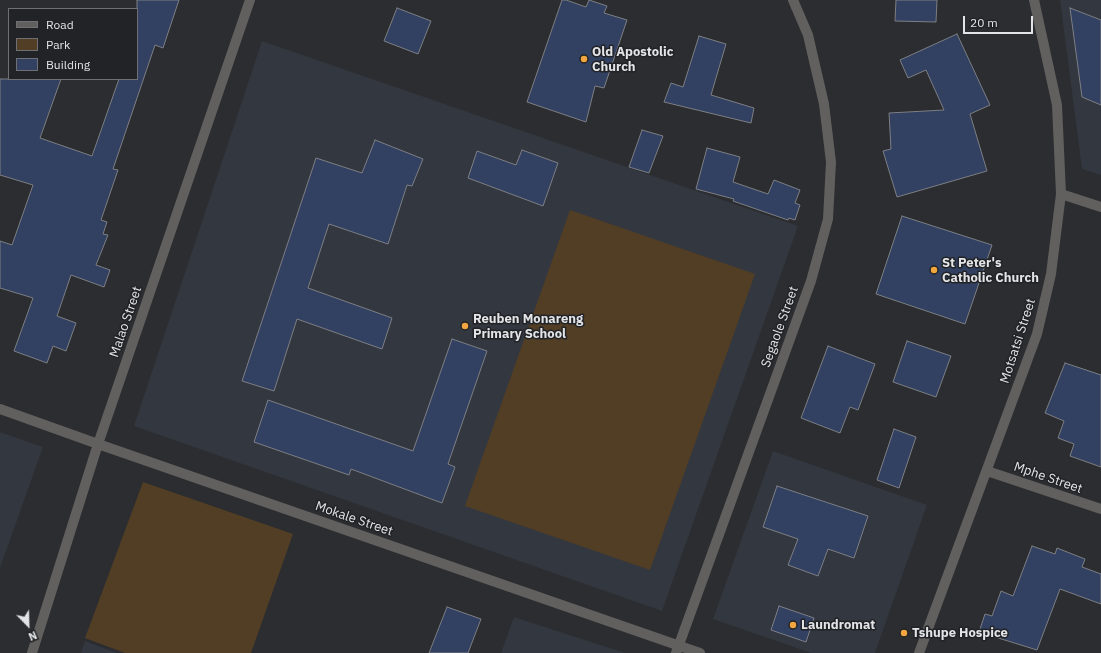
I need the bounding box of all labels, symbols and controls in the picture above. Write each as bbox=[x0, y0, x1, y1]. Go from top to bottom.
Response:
legend bbox=[8, 8, 138, 80]
scale bar bbox=[965, 8, 1035, 34]
text: 20 m bbox=[970, 15, 998, 30]
text: Road bbox=[46, 17, 74, 32]
text: Park bbox=[46, 37, 70, 52]
place label: Old Apostolic Church bbox=[592, 44, 673, 75]
marker: Old Apostolic Church bbox=[579, 54, 589, 64]
text: Building bbox=[46, 57, 90, 72]
place label: St Peter's Catholic Church bbox=[942, 255, 1039, 286]
marker: St Peter's Catholic Church bbox=[929, 265, 939, 275]
street label: Malao Street bbox=[107, 284, 145, 360]
street label: Segaole Street bbox=[758, 284, 802, 370]
street label: Motsatsi Street bbox=[997, 296, 1039, 386]
place label: Reuben Monareng Primary School bbox=[473, 311, 583, 342]
marker: Reuben Monareng Primary School bbox=[460, 321, 470, 331]
street label: Mphe Street bbox=[1012, 459, 1084, 497]
street label: Mokale Street bbox=[313, 498, 395, 540]
north arrow bbox=[8, 605, 48, 645]
place label: Laundromat bbox=[801, 617, 875, 633]
marker: Laundromat bbox=[788, 620, 798, 630]
place label: Tshupe Hospice bbox=[912, 625, 1008, 641]
text: N bbox=[26, 628, 39, 644]
marker: Tshupe Hospice bbox=[899, 628, 909, 638]

